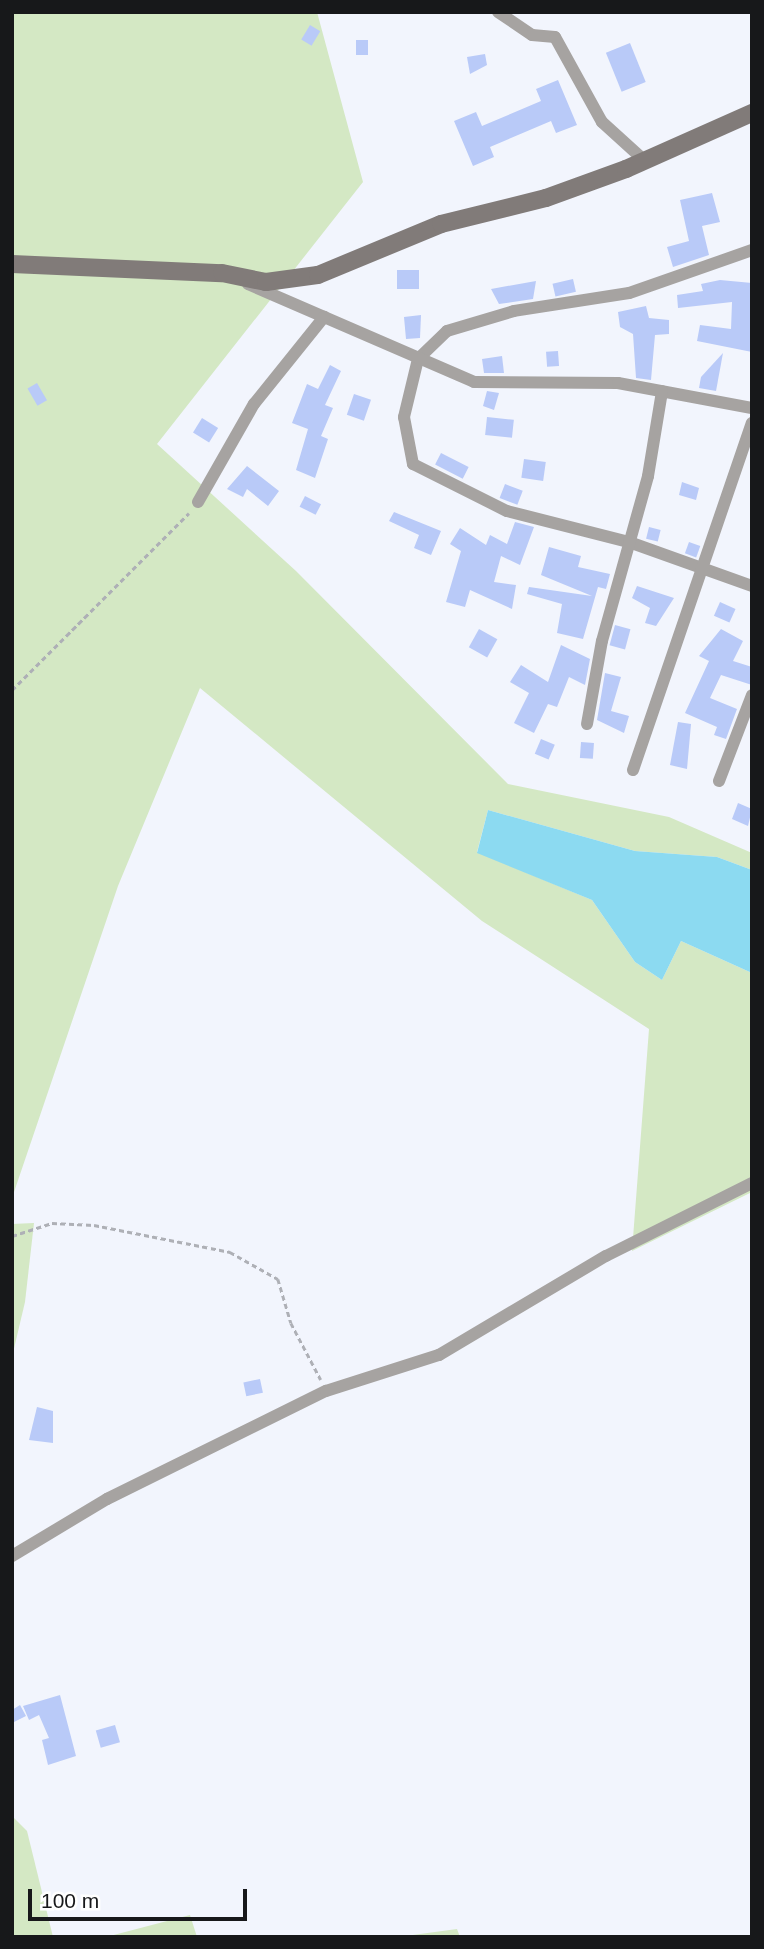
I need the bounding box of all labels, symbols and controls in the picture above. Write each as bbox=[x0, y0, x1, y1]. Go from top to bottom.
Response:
scale bar bbox=[32, 1876, 250, 1920]
text: 100 m bbox=[41, 1889, 99, 1912]

